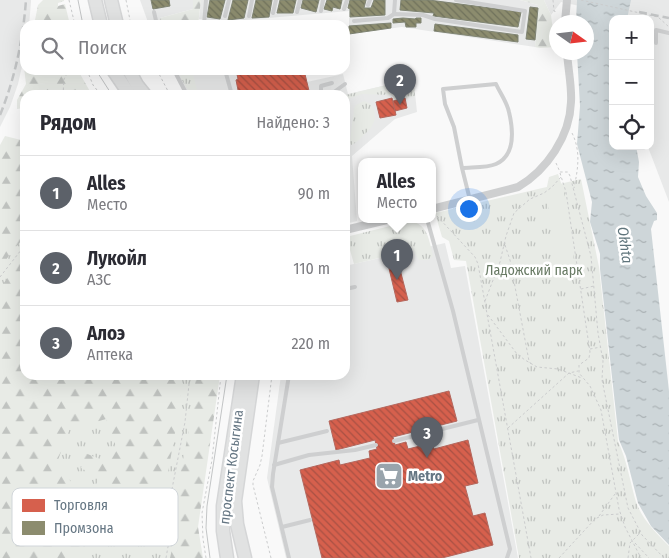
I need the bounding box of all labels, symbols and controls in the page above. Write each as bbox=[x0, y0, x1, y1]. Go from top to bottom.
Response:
north arrow bbox=[549, 15, 594, 60]
map controls bbox=[609, 15, 654, 150]
button: + bbox=[609, 15, 654, 60]
search box bbox=[20, 20, 350, 75]
icon: search bbox=[38, 34, 66, 62]
text: Поиск bbox=[78, 36, 127, 59]
button: − bbox=[609, 60, 654, 105]
pin: 2 bbox=[384, 64, 416, 105]
button: locate bbox=[609, 105, 654, 150]
text: Рядом bbox=[40, 110, 96, 136]
text: Найдено: 3 bbox=[257, 113, 330, 132]
popup bbox=[358, 158, 436, 223]
text: Alles bbox=[377, 170, 415, 193]
text: Alles bbox=[87, 172, 126, 195]
text: 1 bbox=[53, 184, 59, 203]
text: 90 m bbox=[298, 184, 330, 203]
text: Место bbox=[377, 193, 417, 212]
text: Место bbox=[87, 195, 128, 214]
your location bbox=[456, 196, 482, 222]
water label: Okhta bbox=[614, 225, 637, 265]
pin: 1 bbox=[381, 239, 413, 280]
text: Лукойл bbox=[87, 247, 147, 270]
text: 2 bbox=[52, 259, 60, 278]
text: 110 m bbox=[293, 259, 330, 278]
park label: Ладожский парк bbox=[485, 262, 583, 279]
text: АЗС bbox=[87, 270, 111, 289]
text: Алоэ bbox=[87, 322, 125, 345]
text: 3 bbox=[52, 334, 60, 353]
text: 220 m bbox=[291, 334, 330, 353]
text: Аптека bbox=[87, 345, 133, 364]
street label: проспект Косыгина bbox=[216, 409, 247, 525]
pin: 3 bbox=[411, 417, 443, 458]
supermarket icon: Metro bbox=[374, 461, 404, 491]
place label: Metro bbox=[408, 468, 443, 485]
legend bbox=[12, 488, 178, 546]
text: Торговля bbox=[54, 497, 108, 514]
text: Промзона bbox=[54, 520, 114, 537]

